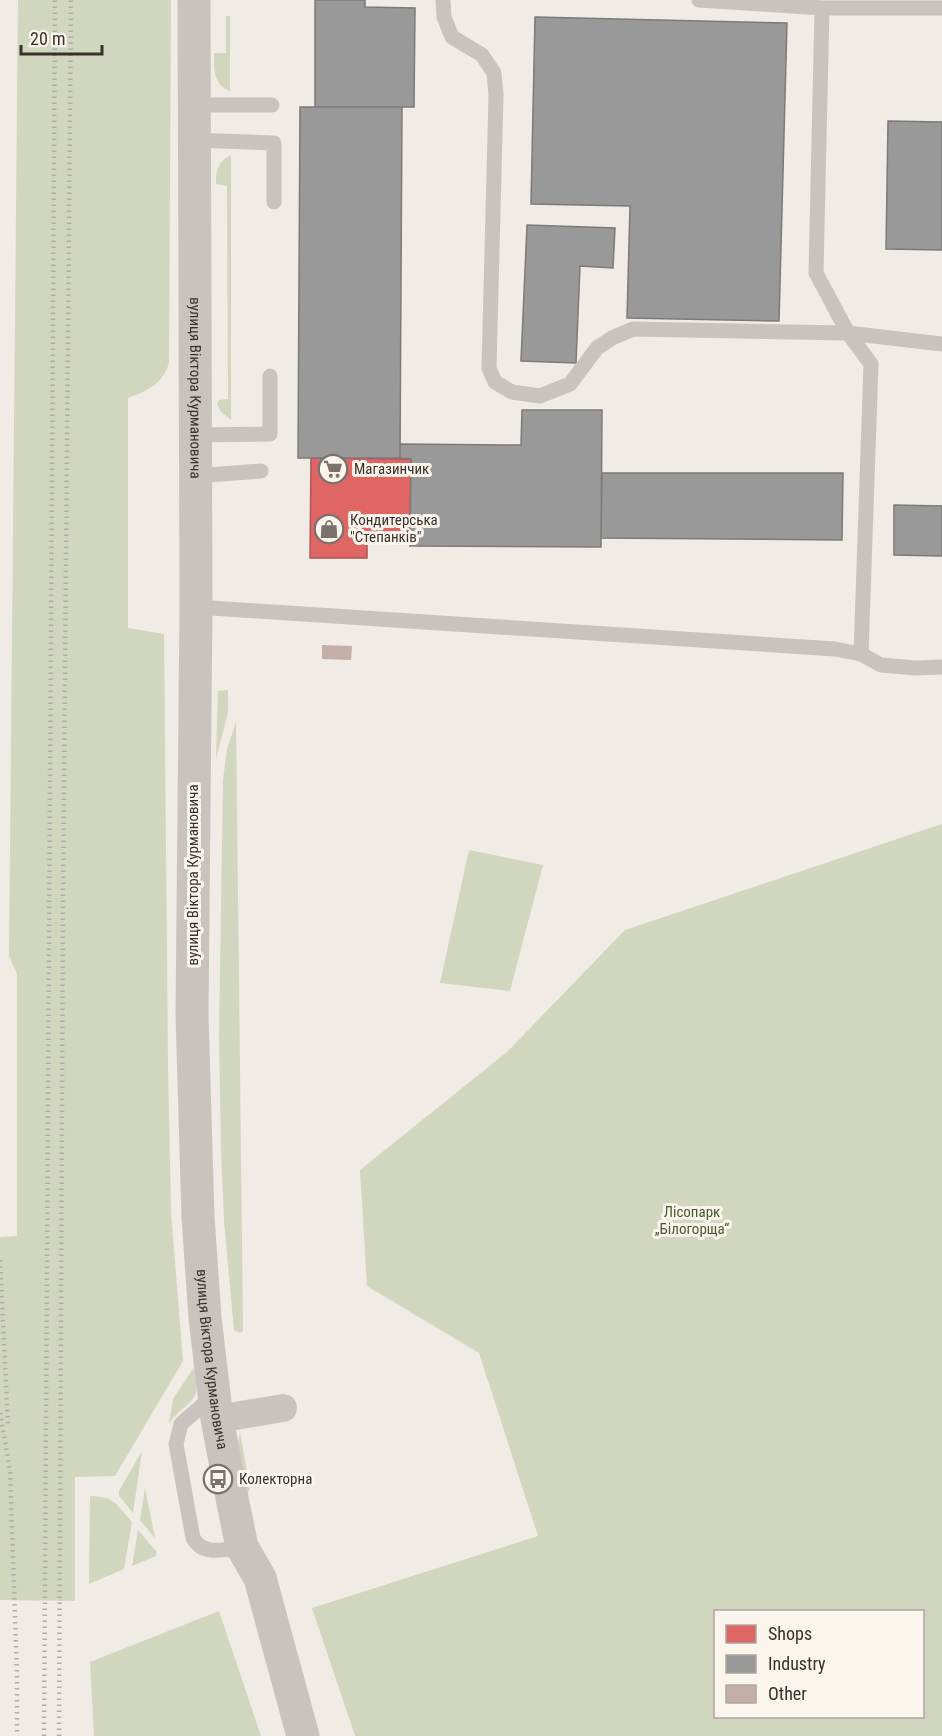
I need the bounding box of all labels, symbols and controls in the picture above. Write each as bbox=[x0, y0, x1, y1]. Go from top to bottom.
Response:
scale bar bbox=[21, 18, 102, 56]
text: 20 m bbox=[30, 28, 65, 49]
street label: вулиця Віктора Курмановича bbox=[186, 297, 205, 479]
supermarket icon: Магазинчик bbox=[317, 453, 349, 485]
place label: Магазинчик bbox=[354, 460, 429, 478]
place label: Кондитерська "Степанків" bbox=[350, 511, 438, 546]
shop icon: Кондитерська "Степанків" bbox=[313, 513, 345, 545]
street label: вулиця Віктора Курмановича bbox=[184, 784, 202, 966]
park label: Лісопарк „Білогорща“ bbox=[655, 1203, 729, 1238]
street label: вулиця Віктора Курмановича bbox=[193, 1268, 232, 1451]
bus stop icon: Колекторна bbox=[202, 1463, 234, 1495]
place label: Колекторна bbox=[239, 1470, 312, 1488]
legend bbox=[714, 1610, 924, 1718]
text: Shops bbox=[768, 1623, 812, 1644]
text: Industry bbox=[768, 1653, 826, 1674]
text: Other bbox=[768, 1683, 807, 1704]

